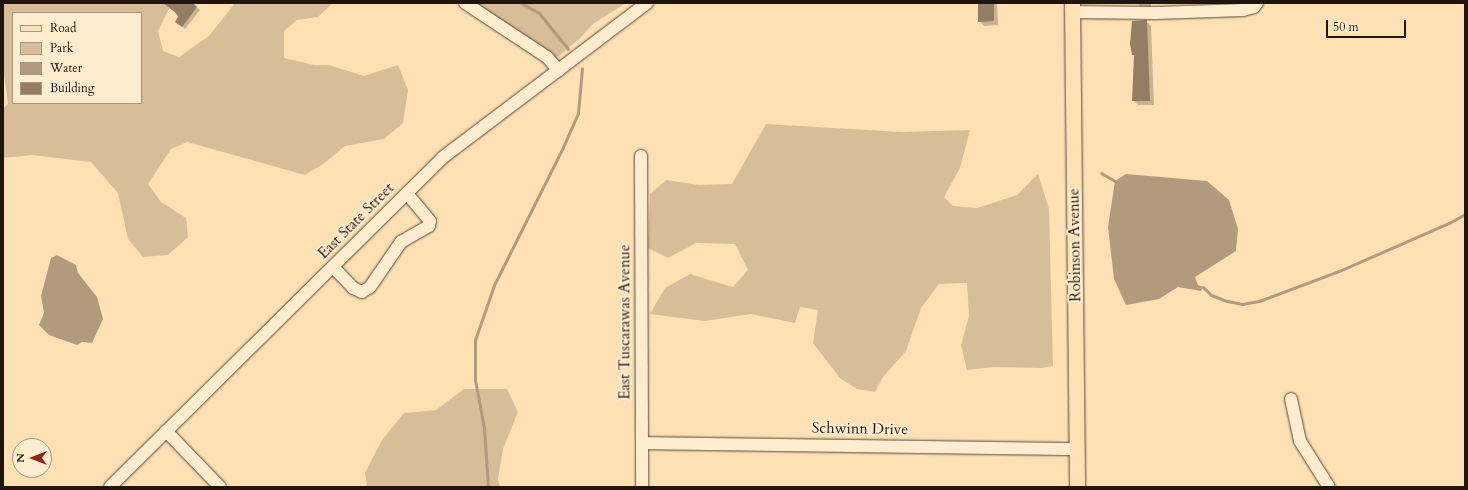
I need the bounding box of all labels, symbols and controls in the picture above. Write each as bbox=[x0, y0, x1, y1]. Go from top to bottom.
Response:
legend bbox=[12, 12, 142, 104]
scale bar bbox=[1328, 12, 1408, 38]
text: 50 m bbox=[1333, 19, 1359, 35]
text: Road bbox=[50, 20, 76, 36]
text: Park bbox=[50, 40, 73, 56]
text: Water bbox=[50, 60, 82, 76]
text: Building bbox=[50, 80, 94, 96]
street label: East State Street bbox=[314, 179, 398, 263]
street label: Robinson Avenue bbox=[1065, 188, 1085, 302]
street label: East Tuscarawas Avenue bbox=[616, 244, 634, 400]
street label: Schwinn Drive bbox=[812, 419, 908, 439]
north arrow bbox=[12, 438, 52, 478]
text: N bbox=[13, 453, 28, 463]

